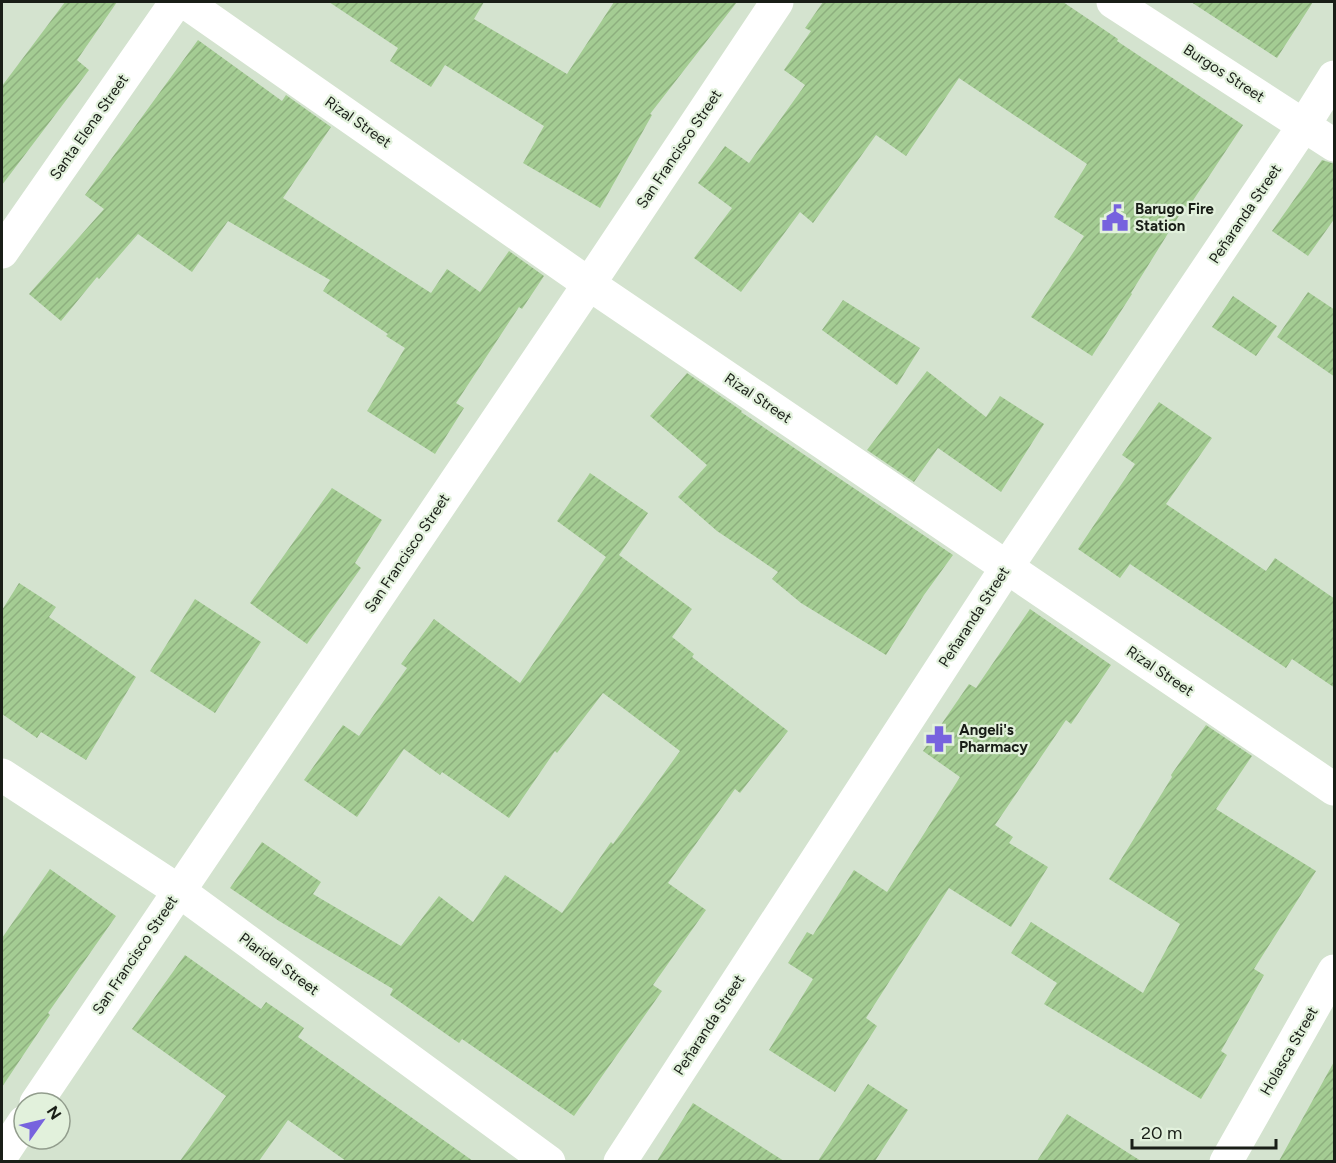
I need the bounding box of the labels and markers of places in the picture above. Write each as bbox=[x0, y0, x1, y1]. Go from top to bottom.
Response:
place label: Barugo Fire Station bbox=[1135, 200, 1215, 235]
public building icon: Barugo Fire Station bbox=[1100, 203, 1130, 233]
place label: Angeli's Pharmacy bbox=[959, 721, 1028, 756]
pharmacy icon: Angeli's Pharmacy bbox=[924, 724, 954, 754]

